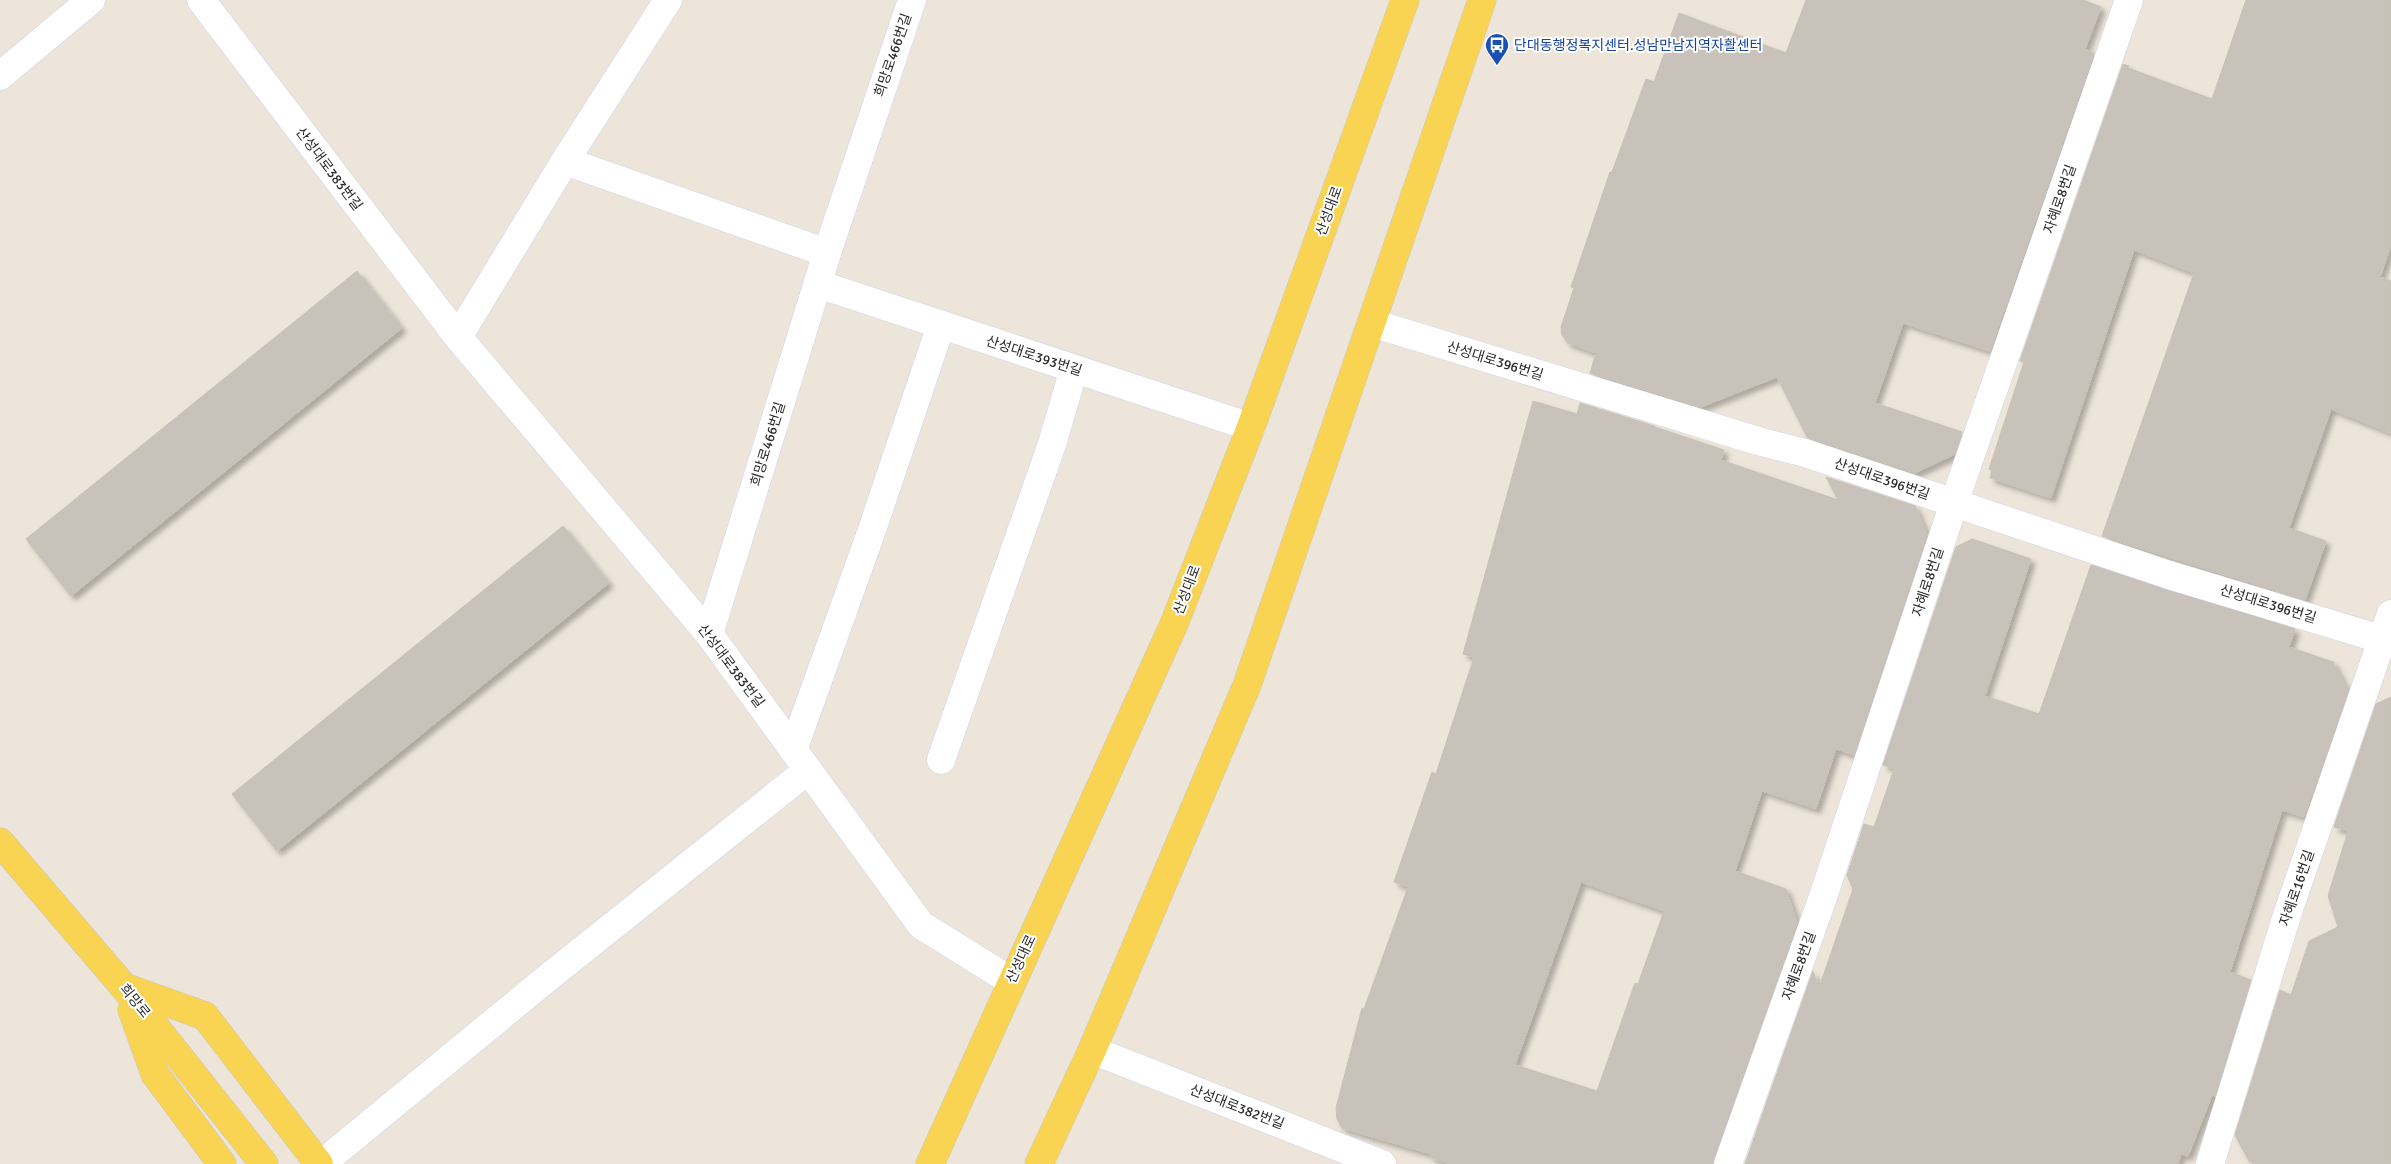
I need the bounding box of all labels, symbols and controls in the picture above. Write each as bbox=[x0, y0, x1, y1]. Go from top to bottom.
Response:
street label: 희망로466번길 bbox=[871, 11, 915, 99]
bus stop icon: 단대동행정복지센터.성남만남지역자활센터 bbox=[1484, 32, 1510, 66]
place label: 단대동행정복지센터.성남만남지역자활센터 bbox=[1514, 37, 1762, 54]
street label: 산성대로383번길 bbox=[292, 124, 366, 214]
street label: 자혜로8번길 bbox=[2040, 162, 2080, 236]
street label: 산성대로 bbox=[1312, 184, 1346, 238]
street label: 산성대로393번길 bbox=[984, 332, 1084, 380]
street label: 산성대로396번길 bbox=[1445, 338, 1545, 384]
street label: 희망로466번길 bbox=[747, 400, 789, 488]
street label: 산성대로396번길 bbox=[1832, 455, 1932, 503]
street label: 자혜로8번길 bbox=[1909, 545, 1947, 619]
street label: 산성대로 bbox=[1170, 563, 1204, 617]
street label: 산성대로396번길 bbox=[2218, 581, 2318, 627]
street label: 산성대로383번길 bbox=[694, 621, 768, 711]
street label: 자혜로16번길 bbox=[2276, 848, 2318, 928]
street label: 자혜로8번길 bbox=[1779, 929, 1819, 1003]
street label: 산성대로 bbox=[1002, 932, 1040, 986]
street label: 희망로 bbox=[116, 981, 154, 1021]
street label: 산성대로382번길 bbox=[1187, 1081, 1287, 1133]

